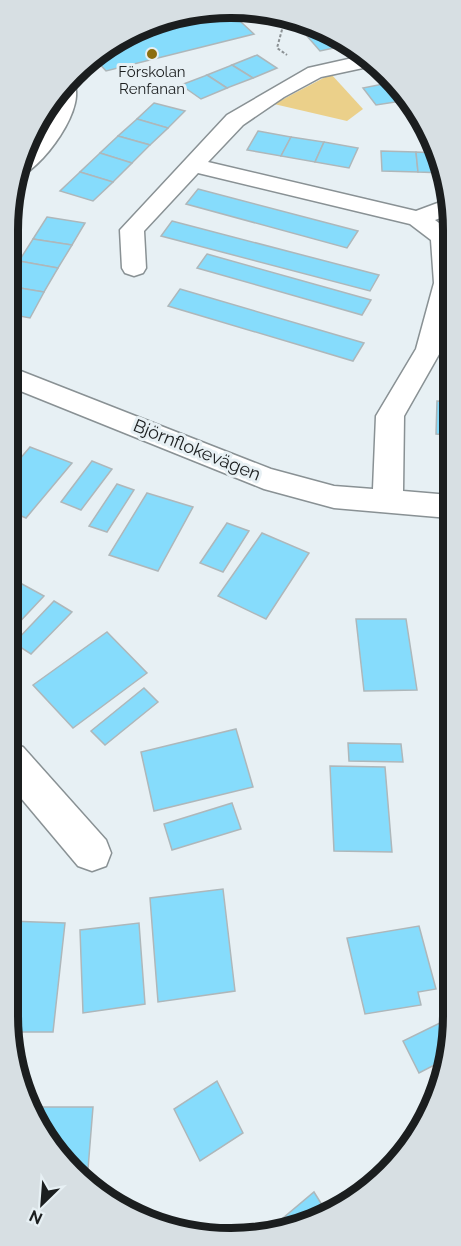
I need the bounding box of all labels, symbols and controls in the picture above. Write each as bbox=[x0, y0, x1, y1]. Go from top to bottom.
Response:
marker: Förskolan Renfanan bbox=[145, 47, 159, 61]
place label: Förskolan Renfanan bbox=[118, 63, 186, 98]
street label: Björnflokevägen bbox=[130, 414, 264, 485]
north arrow bbox=[12, 1174, 72, 1234]
text: N bbox=[26, 1206, 45, 1228]

